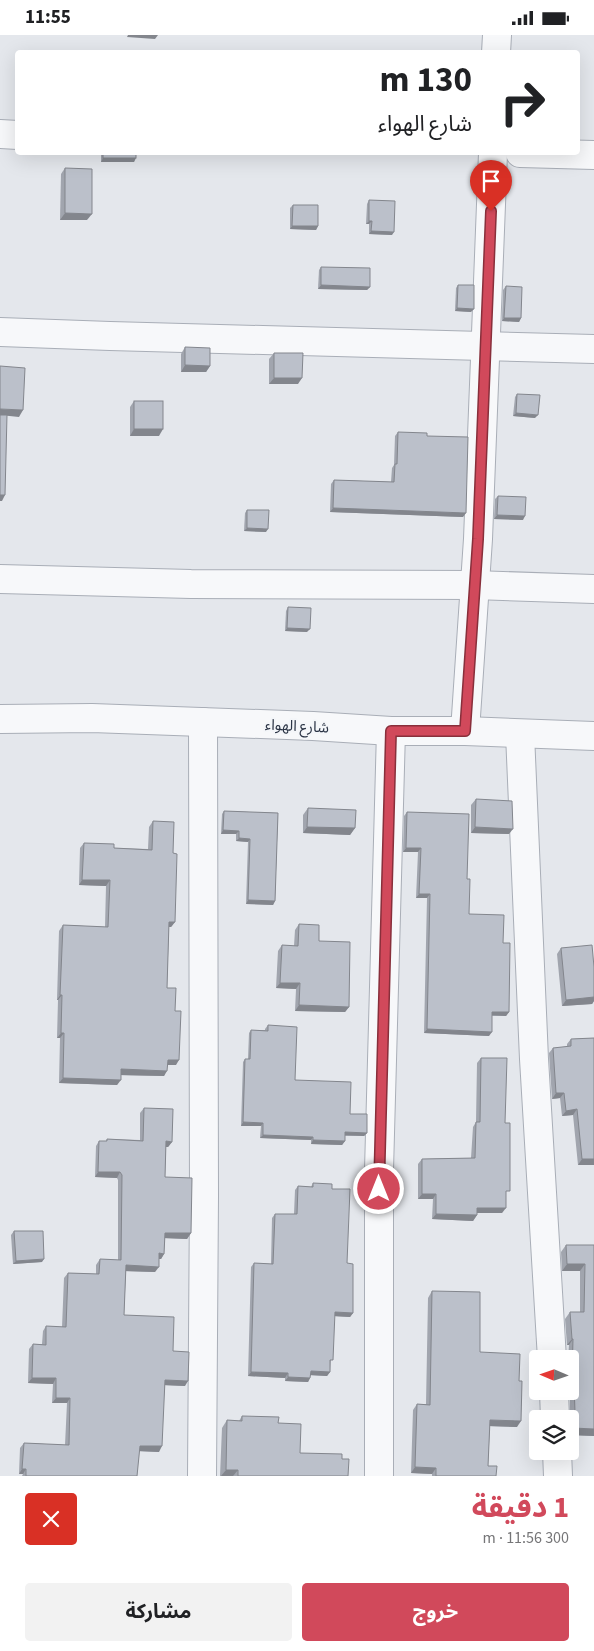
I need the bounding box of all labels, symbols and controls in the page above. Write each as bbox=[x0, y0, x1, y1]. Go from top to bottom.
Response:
text: 11:55 bbox=[25, 4, 71, 31]
text: 130 m bbox=[380, 55, 472, 105]
icon: right bbox=[490, 70, 555, 135]
text: شارع الهواء bbox=[378, 108, 472, 140]
pin bbox=[470, 160, 512, 211]
icon: arrive bbox=[477, 167, 505, 195]
street label: شارع الهواء bbox=[264, 714, 330, 740]
position arrow bbox=[352, 1162, 404, 1214]
north arrow bbox=[529, 1350, 579, 1400]
map controls bbox=[529, 1350, 579, 1460]
button: layers bbox=[529, 1410, 579, 1460]
text: 1 دقيقة bbox=[472, 1486, 569, 1529]
button: close bbox=[25, 1493, 77, 1545]
text: 300 m · 11:56 bbox=[482, 1527, 569, 1549]
button: مشاركة bbox=[25, 1583, 292, 1641]
button: خروج bbox=[302, 1583, 569, 1641]

